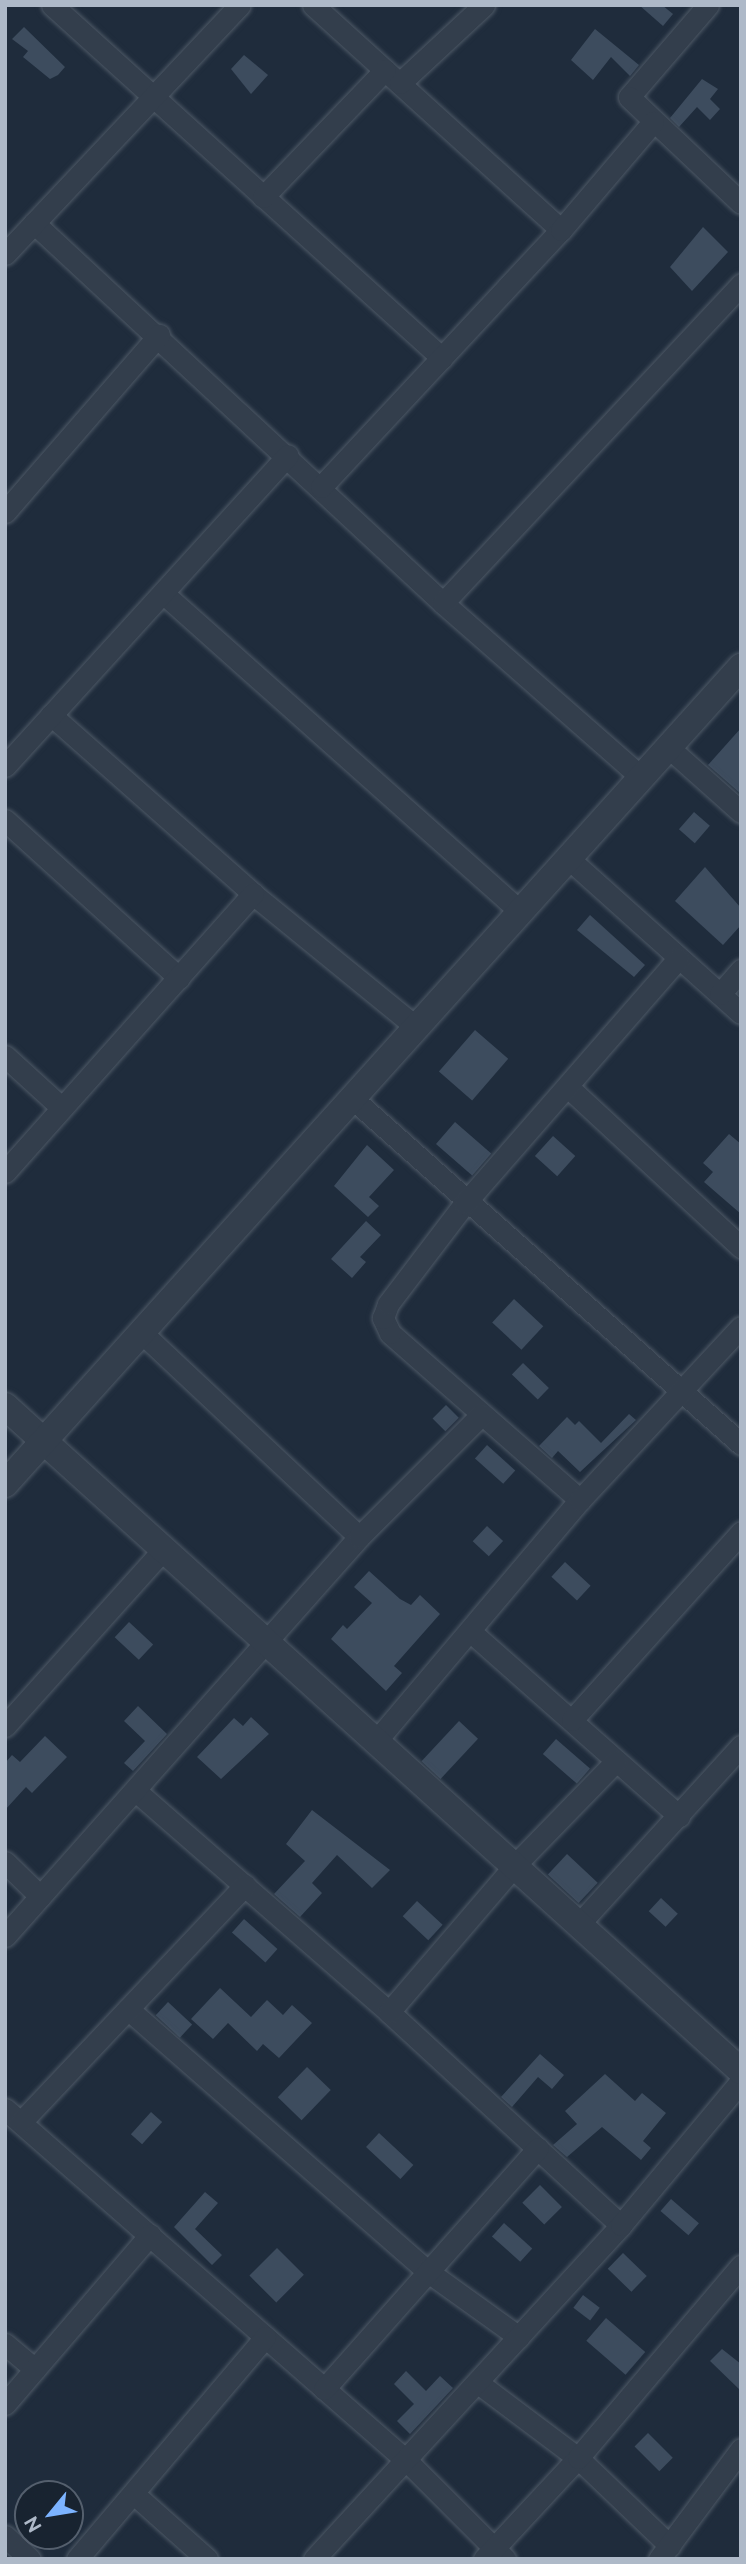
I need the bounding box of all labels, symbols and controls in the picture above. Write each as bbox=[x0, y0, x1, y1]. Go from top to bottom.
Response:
north arrow bbox=[14, 2480, 84, 2550]
text: N bbox=[19, 2513, 46, 2536]

